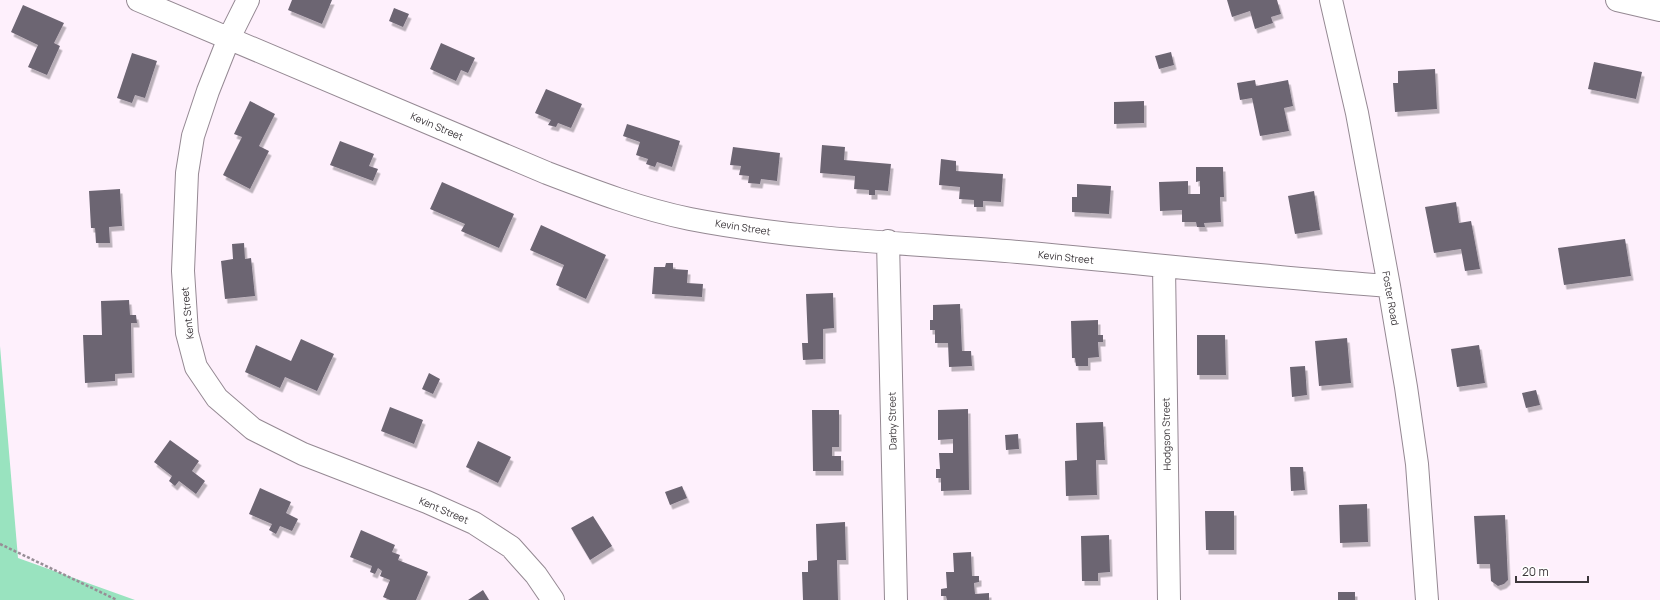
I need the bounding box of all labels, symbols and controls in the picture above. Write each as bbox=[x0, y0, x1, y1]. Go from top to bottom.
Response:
street label: Kevin Street bbox=[409, 109, 465, 143]
street label: Kevin Street bbox=[714, 216, 772, 238]
street label: Kevin Street bbox=[1037, 247, 1095, 267]
street label: Foster Road bbox=[1379, 270, 1403, 326]
street label: Kent Street bbox=[177, 286, 197, 340]
street label: Darby Street bbox=[884, 392, 900, 450]
street label: Hodgson Street bbox=[1158, 397, 1174, 471]
street label: Kent Street bbox=[417, 493, 471, 527]
scale bar bbox=[1516, 558, 1588, 584]
text: 20 m bbox=[1522, 563, 1549, 580]

